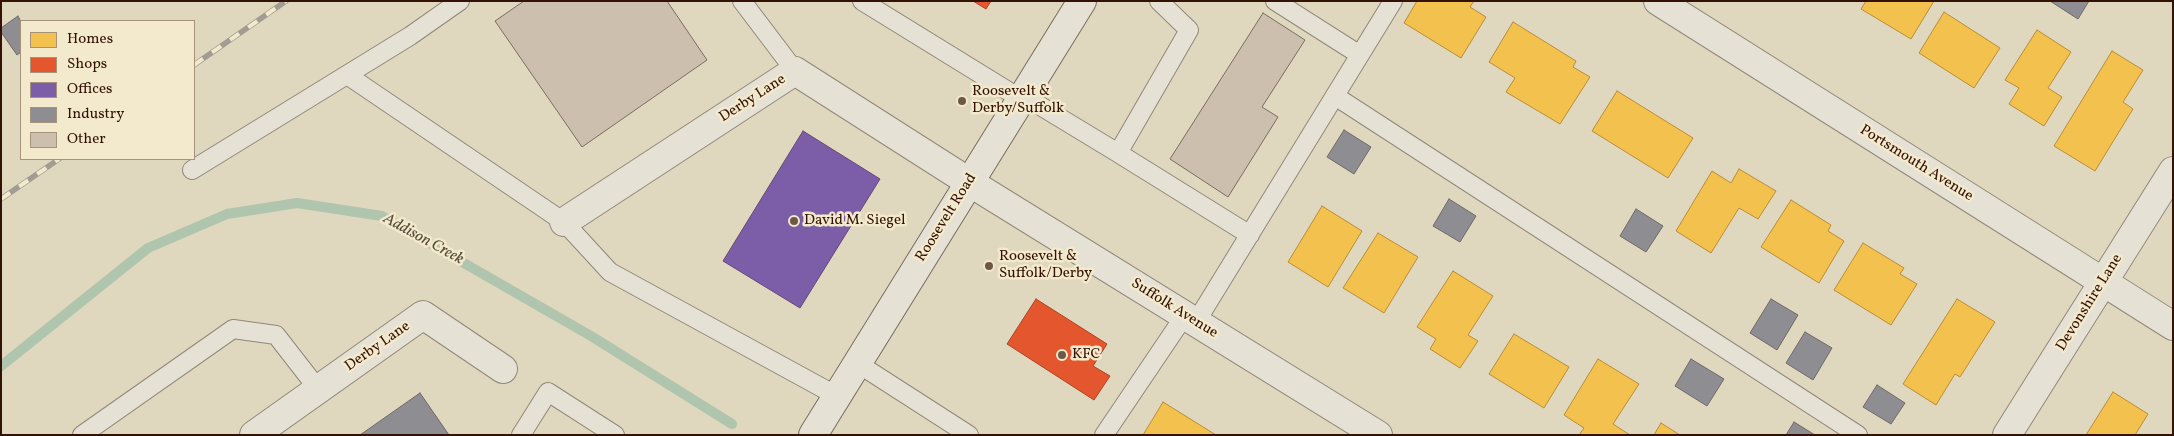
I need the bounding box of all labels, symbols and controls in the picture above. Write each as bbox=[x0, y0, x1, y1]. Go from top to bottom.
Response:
legend bbox=[20, 20, 195, 160]
text: Homes bbox=[67, 29, 113, 50]
text: Shops bbox=[67, 54, 107, 75]
street label: Derby Lane bbox=[716, 71, 790, 127]
text: Offices bbox=[67, 79, 112, 100]
place label: Roosevelt & Derby/Suffolk bbox=[972, 83, 1064, 118]
marker: Roosevelt & Derby/Suffolk bbox=[956, 95, 968, 107]
text: Industry bbox=[67, 104, 124, 125]
street label: Portsmouth Avenue bbox=[1856, 122, 1976, 206]
text: Other bbox=[67, 129, 106, 150]
street label: Roosevelt Road bbox=[913, 170, 981, 266]
water label: Addison Creek bbox=[379, 210, 467, 270]
place label: David M. Siegel bbox=[804, 212, 906, 230]
marker: David M. Siegel bbox=[788, 215, 800, 227]
place label: Roosevelt & Suffolk/Derby bbox=[999, 248, 1092, 283]
street label: Devonshire Lane bbox=[2053, 251, 2127, 355]
marker: Roosevelt & Suffolk/Derby bbox=[983, 260, 995, 272]
street label: Suffolk Avenue bbox=[1127, 275, 1221, 343]
street label: Derby Lane bbox=[342, 318, 414, 376]
place label: KFC bbox=[1072, 346, 1100, 364]
marker: KFC bbox=[1056, 349, 1068, 361]

